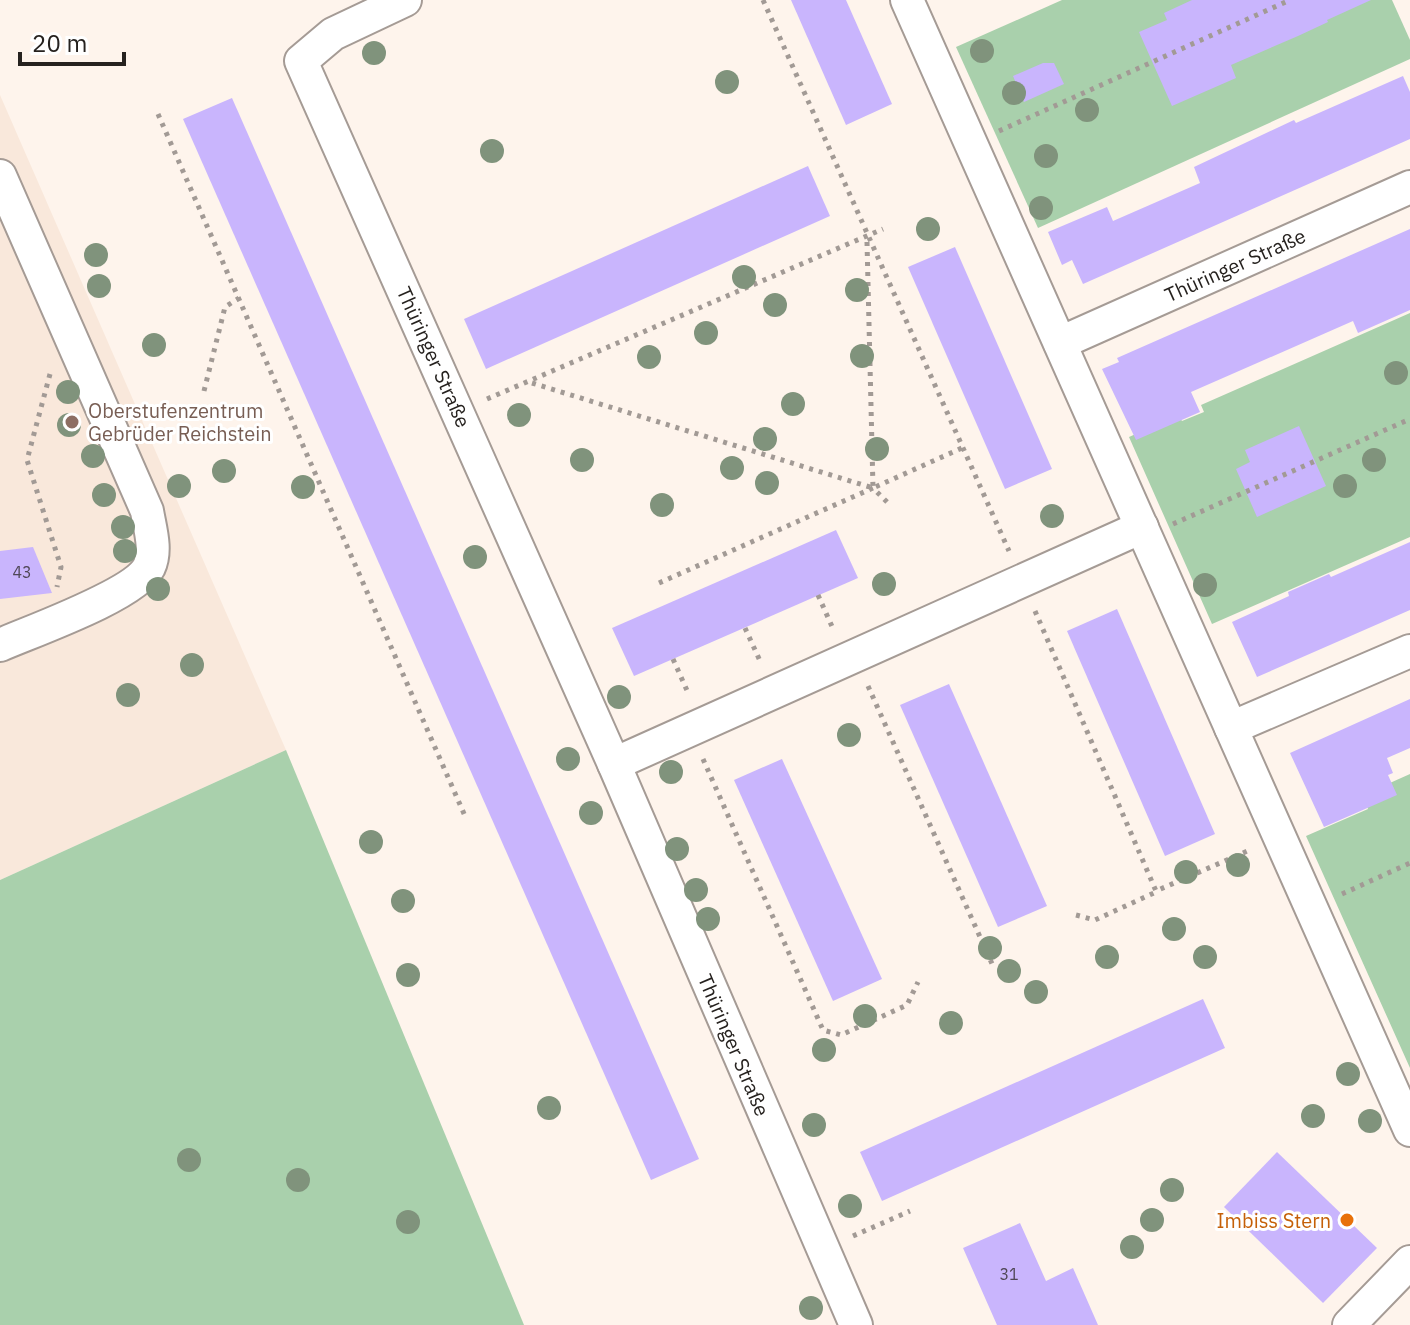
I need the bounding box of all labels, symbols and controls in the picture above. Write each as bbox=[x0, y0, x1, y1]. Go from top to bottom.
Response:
scale bar bbox=[20, 16, 124, 66]
text: 20 m bbox=[32, 27, 87, 59]
street label: Thüringer Straße bbox=[1160, 222, 1310, 308]
street label: Thüringer Straße bbox=[391, 282, 477, 432]
place label: Oberstufenzentrum Gebrüder Reichstein bbox=[88, 397, 272, 447]
marker: Oberstufenzentrum Gebrüder Reichstein bbox=[63, 413, 81, 431]
house number: 43 bbox=[12, 562, 32, 582]
street label: Thüringer Straße bbox=[692, 970, 776, 1120]
place label: Imbiss Stern bbox=[1217, 1207, 1331, 1234]
marker: Imbiss Stern bbox=[1338, 1211, 1356, 1229]
house number: 31 bbox=[999, 1264, 1019, 1284]

